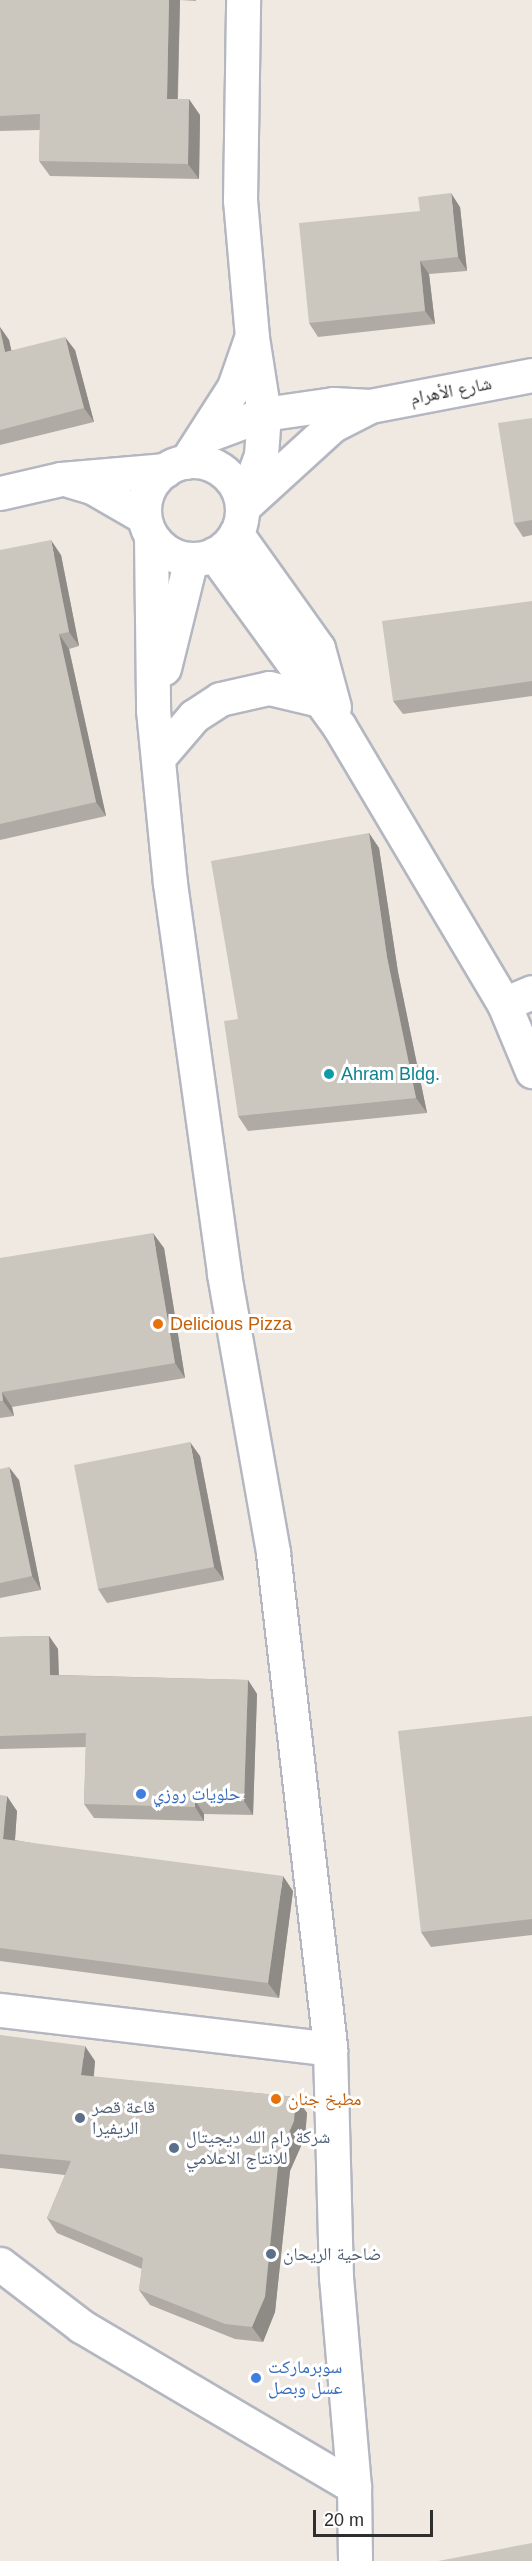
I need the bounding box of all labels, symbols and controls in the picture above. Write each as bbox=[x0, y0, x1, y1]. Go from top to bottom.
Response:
street label: شارع الأهرام bbox=[409, 373, 493, 409]
place label: Ahram Bldg. bbox=[341, 1063, 440, 1085]
marker: Ahram Bldg. bbox=[322, 1067, 336, 1081]
place label: Delicious Pizza bbox=[170, 1313, 292, 1335]
marker: Delicious Pizza bbox=[151, 1317, 165, 1331]
place label: حلويات روزي bbox=[153, 1783, 240, 1805]
marker: حلويات روزي bbox=[134, 1787, 148, 1801]
place label: مطبخ جنان bbox=[288, 2088, 362, 2110]
marker: مطبخ جنان bbox=[269, 2092, 283, 2106]
place label: قاعة قصر الريفيرا bbox=[92, 2097, 155, 2140]
marker: قاعة قصر الريفيرا bbox=[73, 2111, 87, 2125]
place label: شركة رام الله ديجيتال للانتاج الاعلامي bbox=[186, 2127, 330, 2170]
marker: شركة رام الله ديجيتال للانتاج الاعلامي bbox=[167, 2141, 181, 2155]
place label: ضاحية الريحان bbox=[283, 2243, 381, 2265]
marker: ضاحية الريحان bbox=[264, 2247, 278, 2261]
place label: سوبرماركت عسل وبصل bbox=[268, 2357, 343, 2400]
marker: سوبرماركت عسل وبصل bbox=[249, 2371, 263, 2385]
scale bar bbox=[316, 2498, 436, 2536]
text: 20 m bbox=[324, 2510, 364, 2530]

